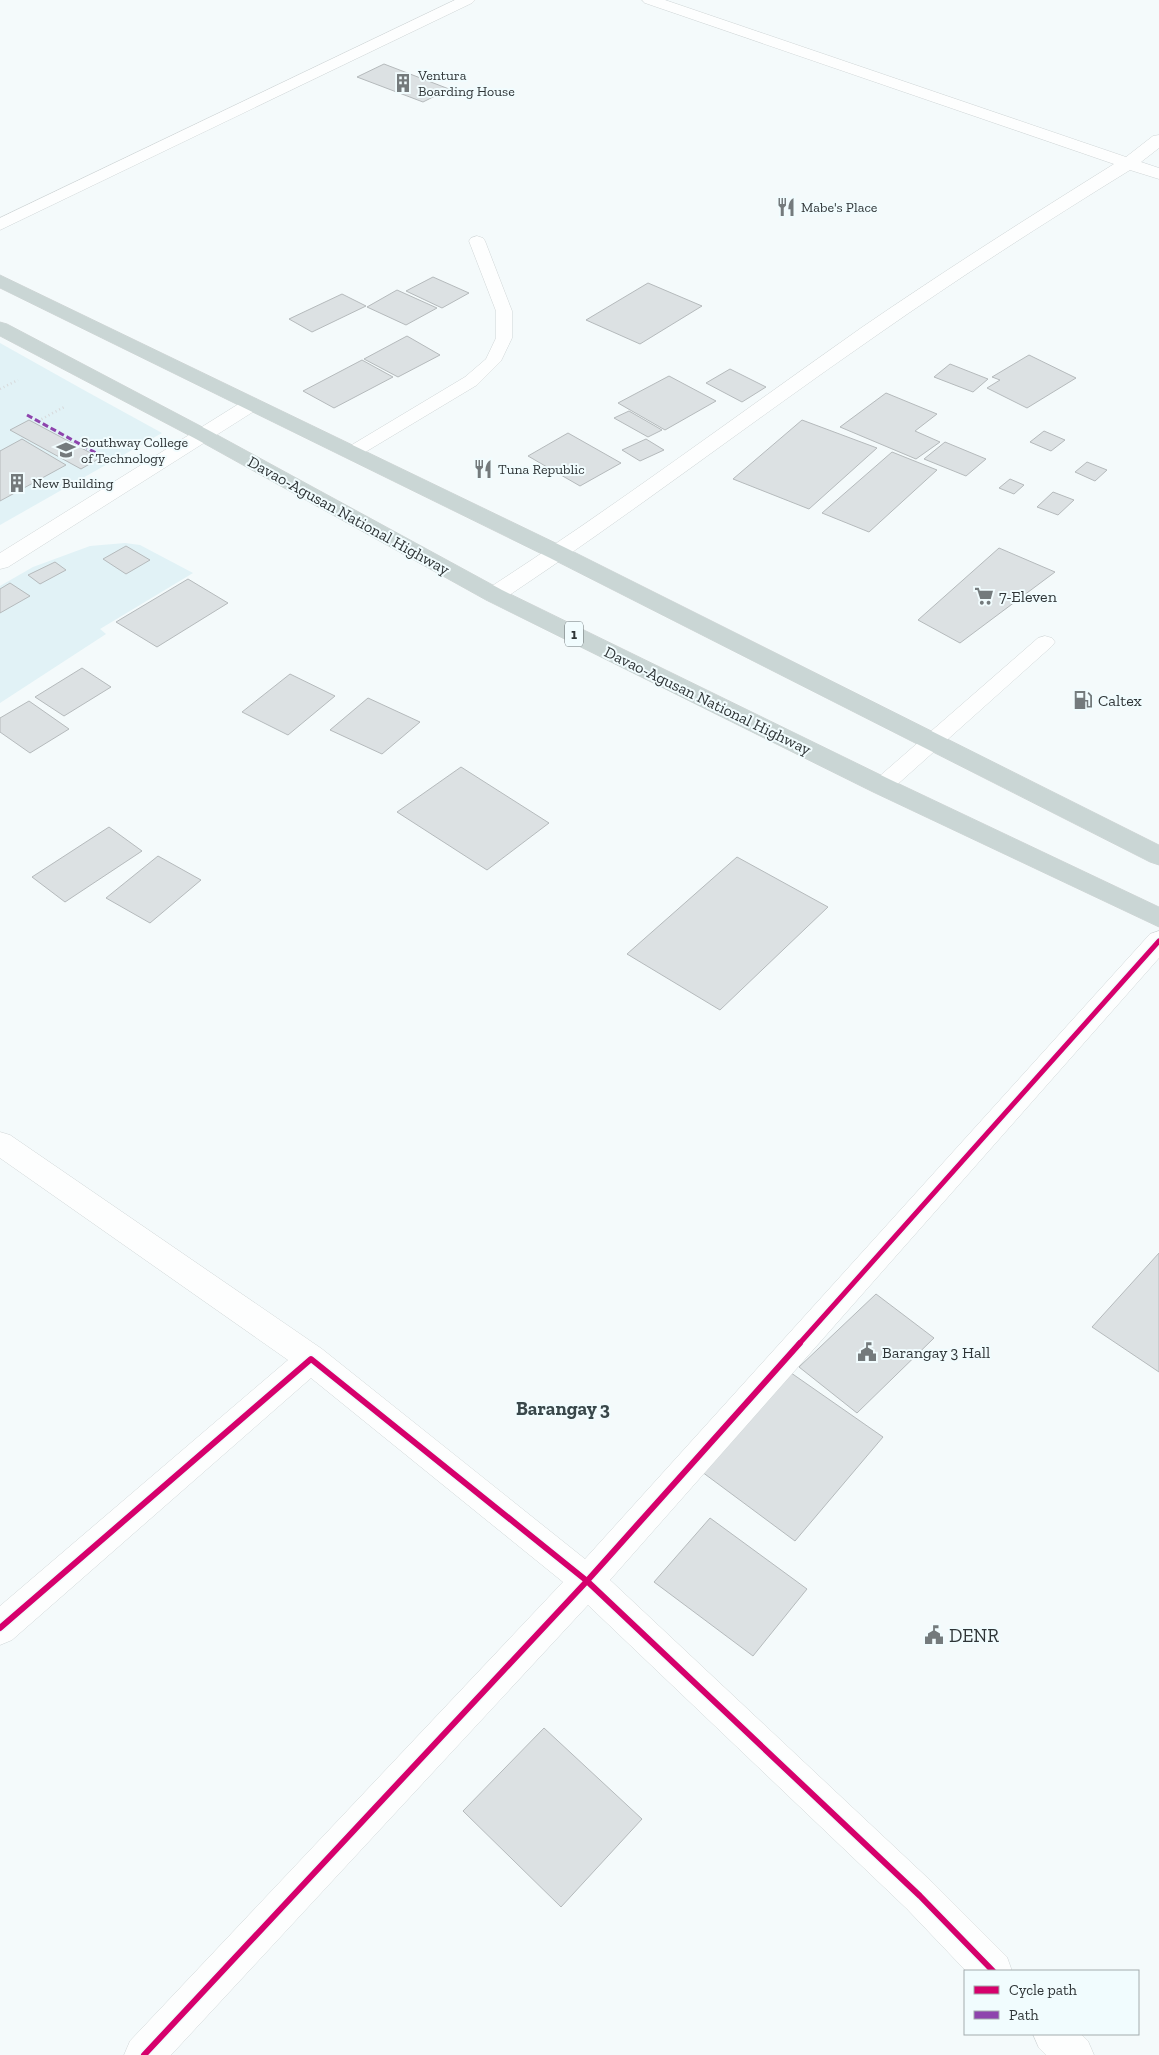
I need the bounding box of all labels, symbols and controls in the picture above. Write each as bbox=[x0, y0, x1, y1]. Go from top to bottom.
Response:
place label: Ventura Boarding House bbox=[417, 67, 515, 100]
building icon: Ventura Boarding House bbox=[392, 72, 414, 94]
restaurant icon: Mabe's Place bbox=[775, 196, 797, 218]
place label: Mabe's Place bbox=[801, 199, 878, 216]
place label: Southway College of Technology bbox=[81, 434, 188, 467]
school or university icon: Southway College of Technology bbox=[55, 439, 77, 461]
street label: Davao-Agusan National Highway bbox=[245, 452, 454, 579]
restaurant icon: Tuna Republic bbox=[472, 458, 494, 480]
place label: Tuna Republic bbox=[498, 461, 585, 478]
building icon: New Building bbox=[6, 472, 28, 494]
place label: New Building bbox=[32, 475, 114, 492]
supermarket icon: 7-Eleven bbox=[973, 585, 995, 607]
place label: 7-Eleven bbox=[999, 587, 1058, 606]
road number: 1 bbox=[565, 622, 583, 646]
street label: Davao-Agusan National Highway bbox=[601, 642, 815, 759]
fuel station icon: Caltex bbox=[1072, 689, 1094, 711]
place label: Caltex bbox=[1098, 691, 1142, 710]
public building icon: Barangay 3 Hall bbox=[856, 1341, 878, 1363]
place label: Barangay 3 Hall bbox=[882, 1343, 990, 1362]
district label: Barangay 3 bbox=[516, 1397, 610, 1420]
public building icon: DENR bbox=[923, 1624, 945, 1646]
place label: DENR bbox=[949, 1624, 999, 1647]
legend bbox=[964, 1970, 1139, 2035]
text: Cycle path bbox=[1009, 1981, 1078, 1999]
text: Path bbox=[1009, 2006, 1039, 2024]

